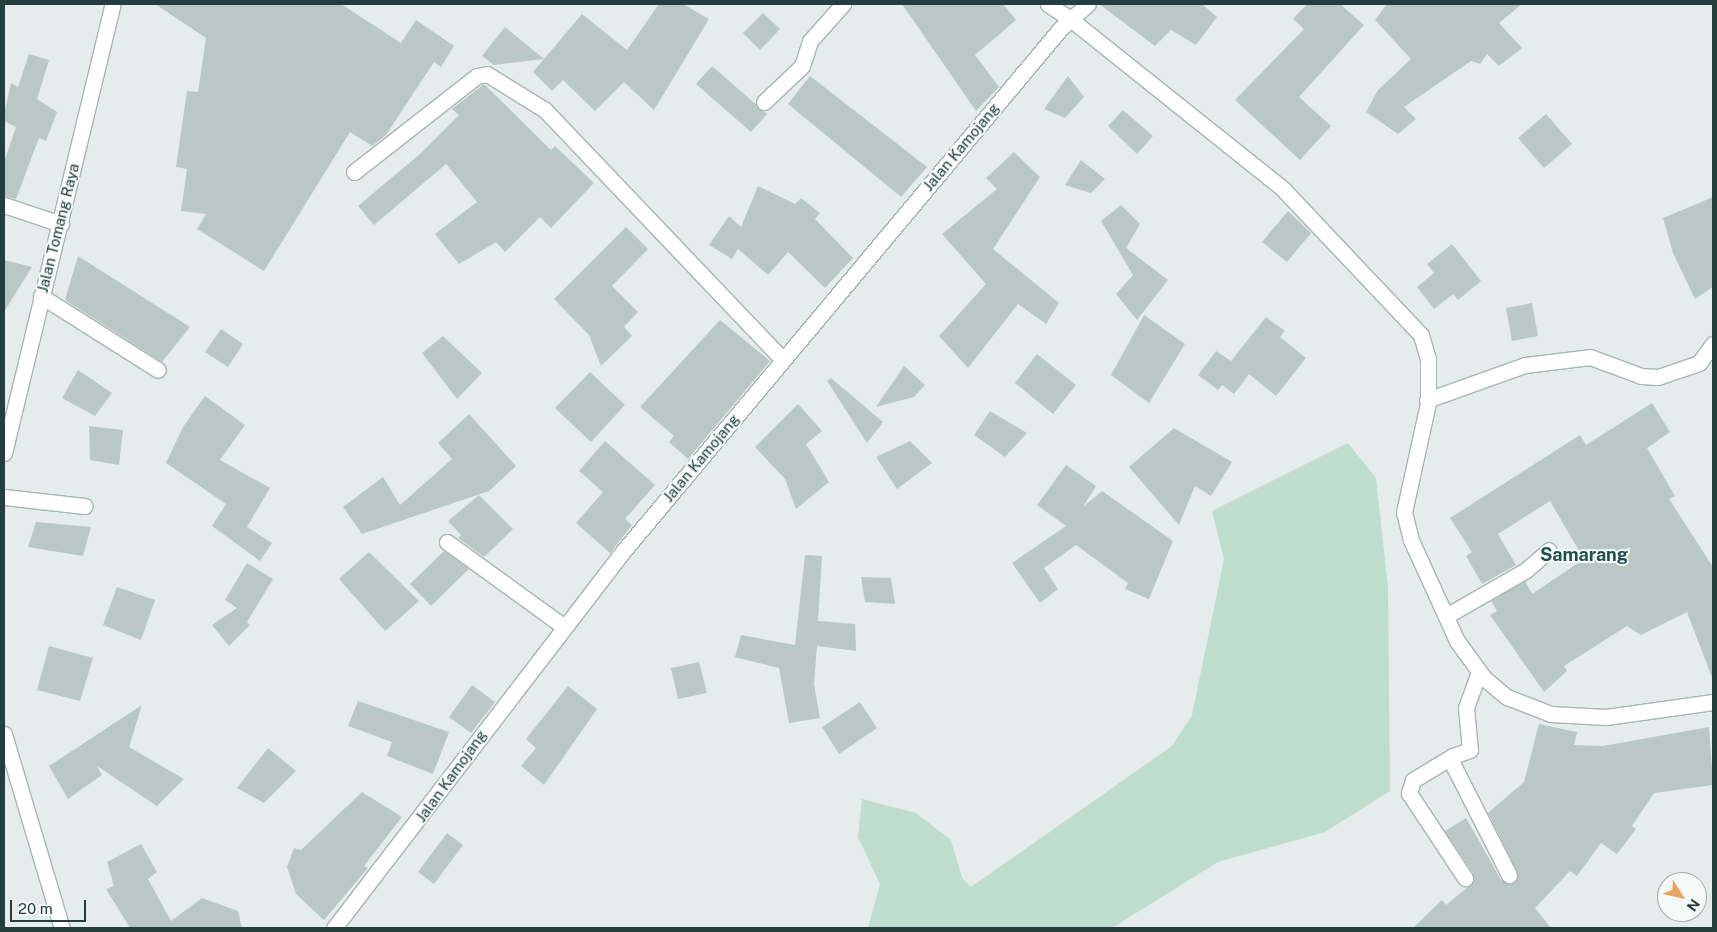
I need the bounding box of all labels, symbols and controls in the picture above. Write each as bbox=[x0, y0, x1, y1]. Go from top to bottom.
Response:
street label: Jalan Kamojang bbox=[919, 99, 1003, 195]
street label: Jalan Tomang Raya bbox=[33, 161, 83, 295]
street label: Jalan Kamojang bbox=[659, 410, 743, 506]
district label: Samarang bbox=[1540, 544, 1628, 566]
street label: Jalan Kamojang bbox=[412, 727, 490, 825]
north arrow bbox=[1657, 872, 1707, 922]
scale bar bbox=[12, 890, 89, 922]
text: N bbox=[1684, 896, 1703, 914]
text: 20 m bbox=[18, 900, 53, 917]

